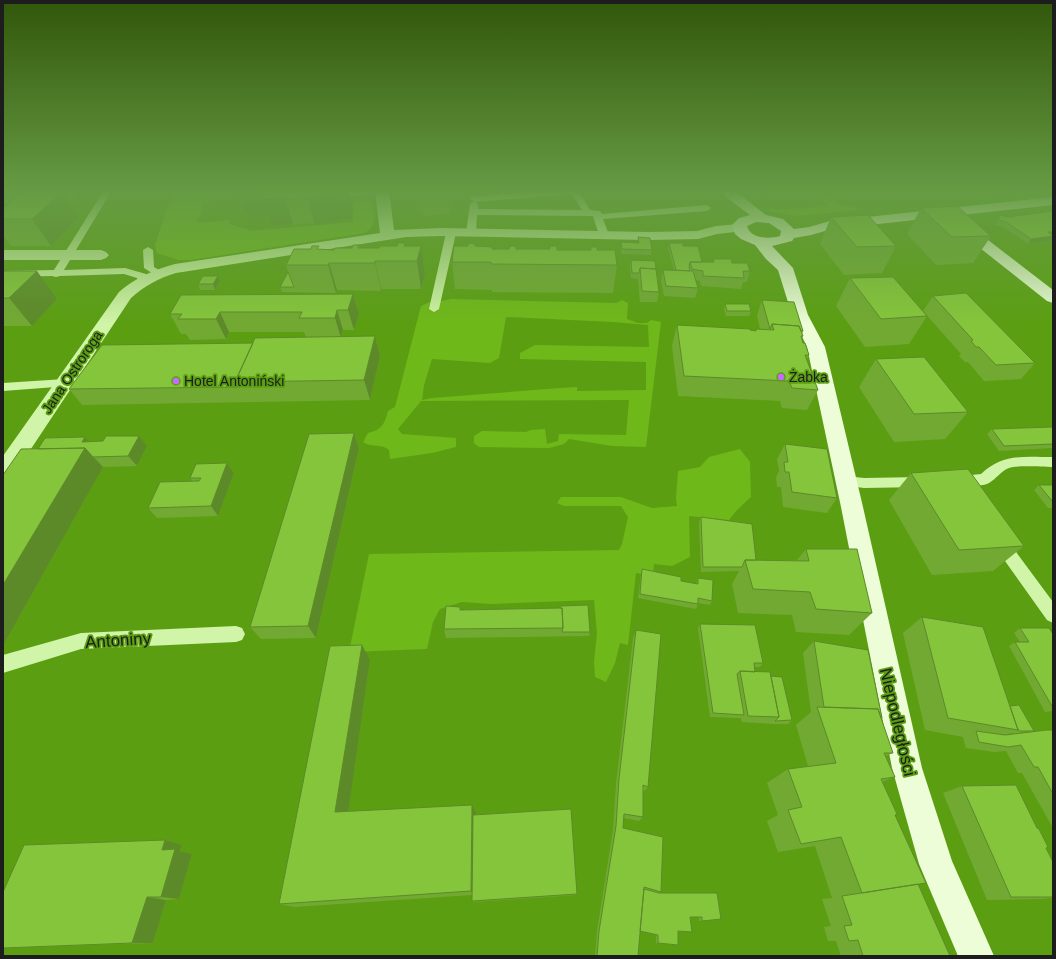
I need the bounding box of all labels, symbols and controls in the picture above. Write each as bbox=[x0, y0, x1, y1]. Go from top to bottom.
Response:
street label: Jana Ostroroga bbox=[38, 327, 106, 416]
place label: Żabka bbox=[789, 368, 828, 385]
marker: Żabka bbox=[776, 372, 786, 382]
place label: Hotel Antoniński bbox=[184, 373, 284, 389]
marker: Hotel Antoniński bbox=[171, 376, 181, 386]
street label: Antoniny bbox=[84, 629, 152, 652]
street label: Niepodległości bbox=[876, 666, 919, 778]

